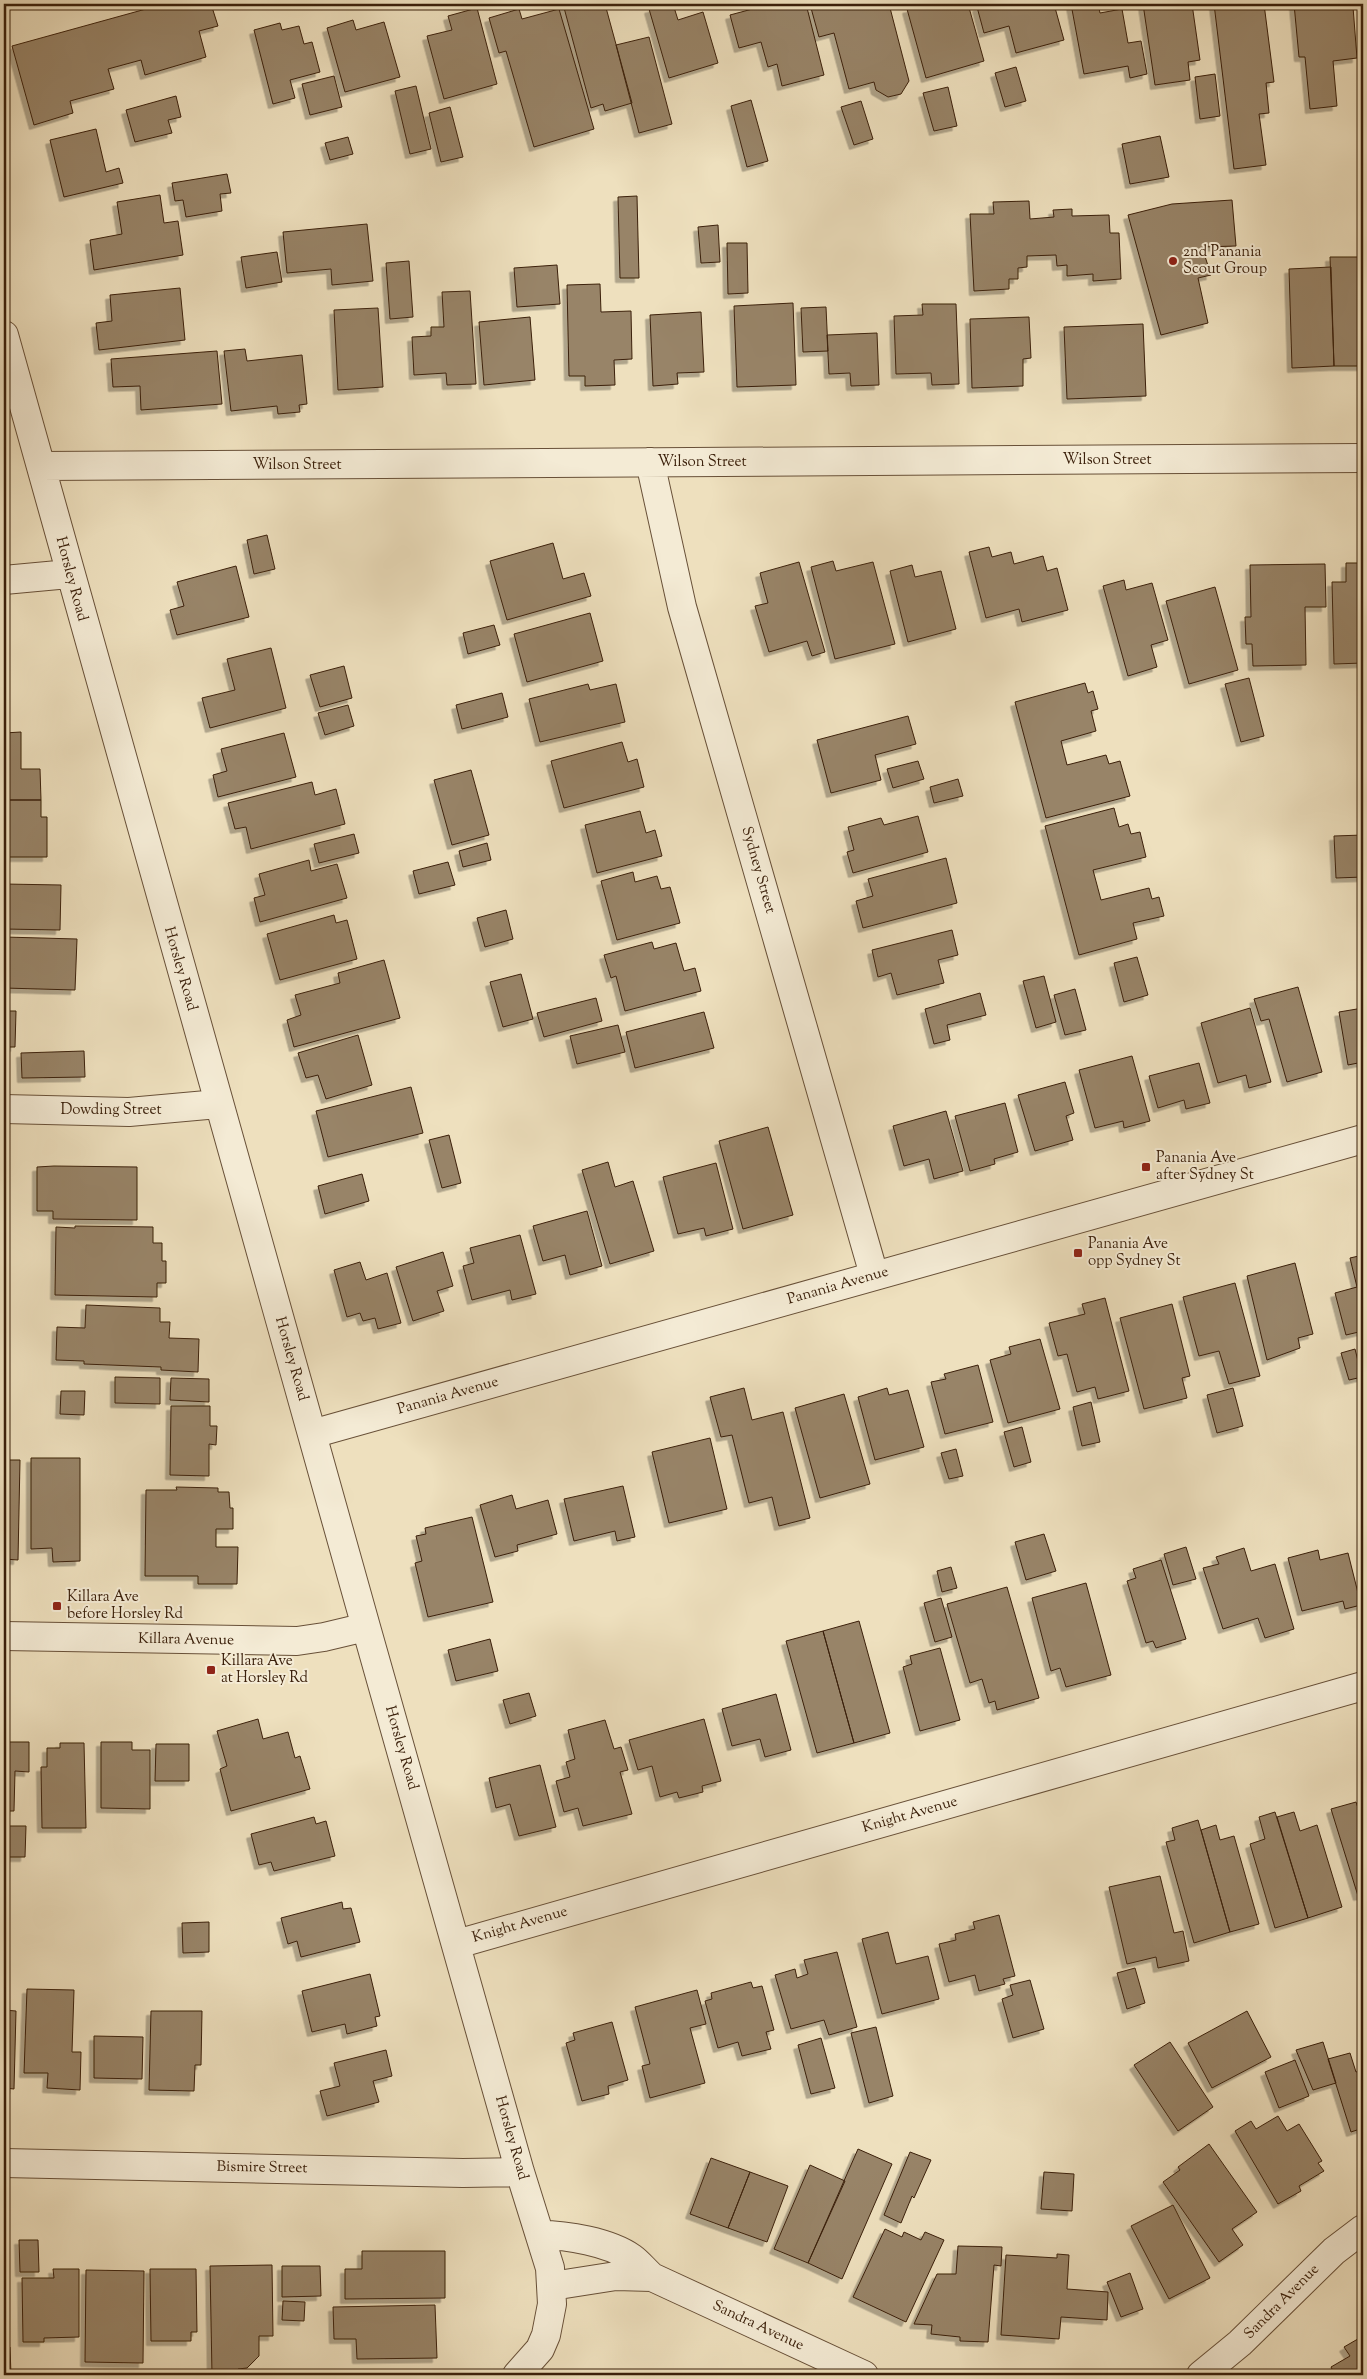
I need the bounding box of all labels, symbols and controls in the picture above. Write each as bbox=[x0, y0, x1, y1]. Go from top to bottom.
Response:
place label: 2nd Panania Scout Group bbox=[1183, 242, 1267, 280]
marker: 2nd Panania Scout Group bbox=[1167, 255, 1179, 267]
street label: Wilson Street bbox=[1062, 450, 1152, 471]
street label: Wilson Street bbox=[657, 452, 747, 473]
street label: Wilson Street bbox=[252, 455, 342, 476]
street label: Horsley Road bbox=[50, 534, 93, 624]
street label: Sydney Street bbox=[736, 824, 780, 916]
street label: Horsley Road bbox=[158, 924, 202, 1014]
street label: Dowding Street bbox=[60, 1100, 162, 1121]
place label: Panania Ave after Sydney St bbox=[1156, 1148, 1254, 1186]
marker: Panania Ave after Sydney St bbox=[1140, 1161, 1152, 1173]
place label: Panania Ave opp Sydney St bbox=[1088, 1234, 1181, 1272]
marker: Panania Ave opp Sydney St bbox=[1072, 1247, 1084, 1259]
street label: Panania Avenue bbox=[785, 1262, 891, 1310]
street label: Horsley Road bbox=[269, 1314, 313, 1404]
street label: Panania Avenue bbox=[395, 1372, 501, 1420]
place label: Killara Ave before Horsley Rd bbox=[67, 1587, 183, 1625]
marker: Killara Ave before Horsley Rd bbox=[51, 1600, 63, 1612]
street label: Killara Avenue bbox=[138, 1629, 234, 1651]
place label: Killara Ave at Horsley Rd bbox=[221, 1651, 308, 1689]
marker: Killara Ave at Horsley Rd bbox=[205, 1664, 217, 1676]
street label: Horsley Road bbox=[379, 1703, 423, 1793]
street label: Knight Avenue bbox=[860, 1791, 960, 1839]
street label: Knight Avenue bbox=[470, 1901, 570, 1949]
street label: Horsley Road bbox=[489, 2093, 533, 2183]
street label: Bismire Street bbox=[216, 2157, 308, 2179]
street label: Sandra Avenue bbox=[1240, 2260, 1324, 2344]
street label: Sandra Avenue bbox=[709, 2296, 807, 2356]

